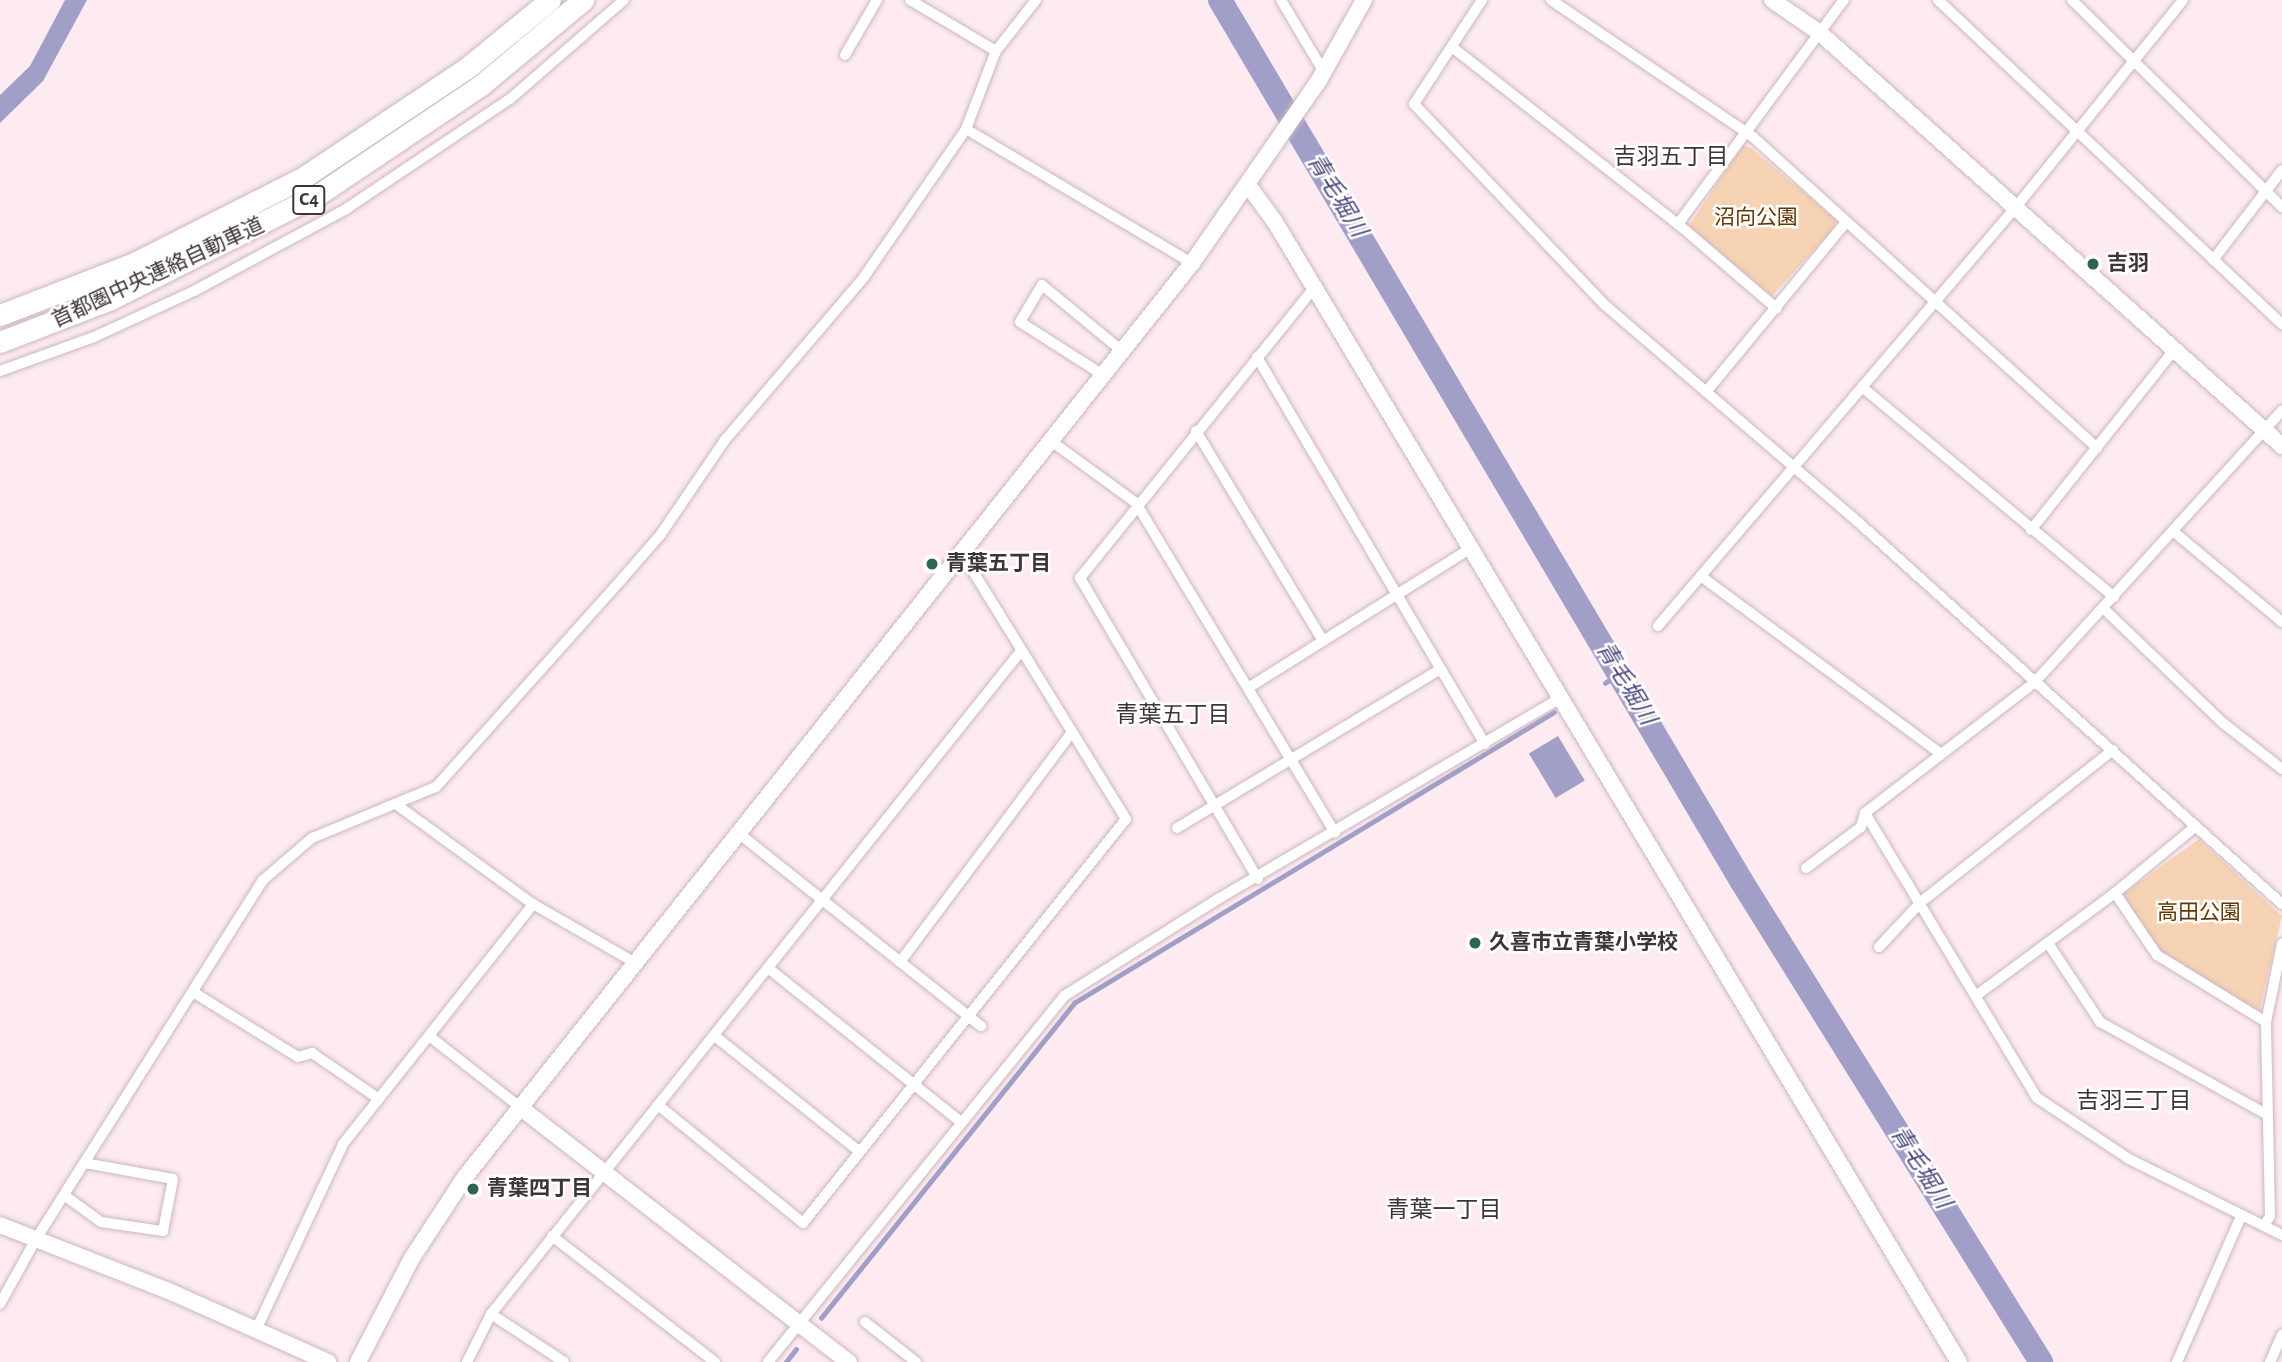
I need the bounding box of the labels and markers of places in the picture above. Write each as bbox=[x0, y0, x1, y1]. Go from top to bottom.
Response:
place label: 吉羽 bbox=[2107, 251, 2149, 277]
marker: 吉羽 bbox=[2085, 256, 2101, 272]
place label: 青葉五丁目 bbox=[946, 551, 1051, 577]
marker: 青葉五丁目 bbox=[924, 556, 940, 572]
place label: 久喜市立青葉小学校 bbox=[1489, 930, 1678, 956]
marker: 久喜市立青葉小学校 bbox=[1467, 935, 1483, 951]
place label: 青葉四丁目 bbox=[487, 1176, 592, 1202]
marker: 青葉四丁目 bbox=[465, 1181, 481, 1197]

